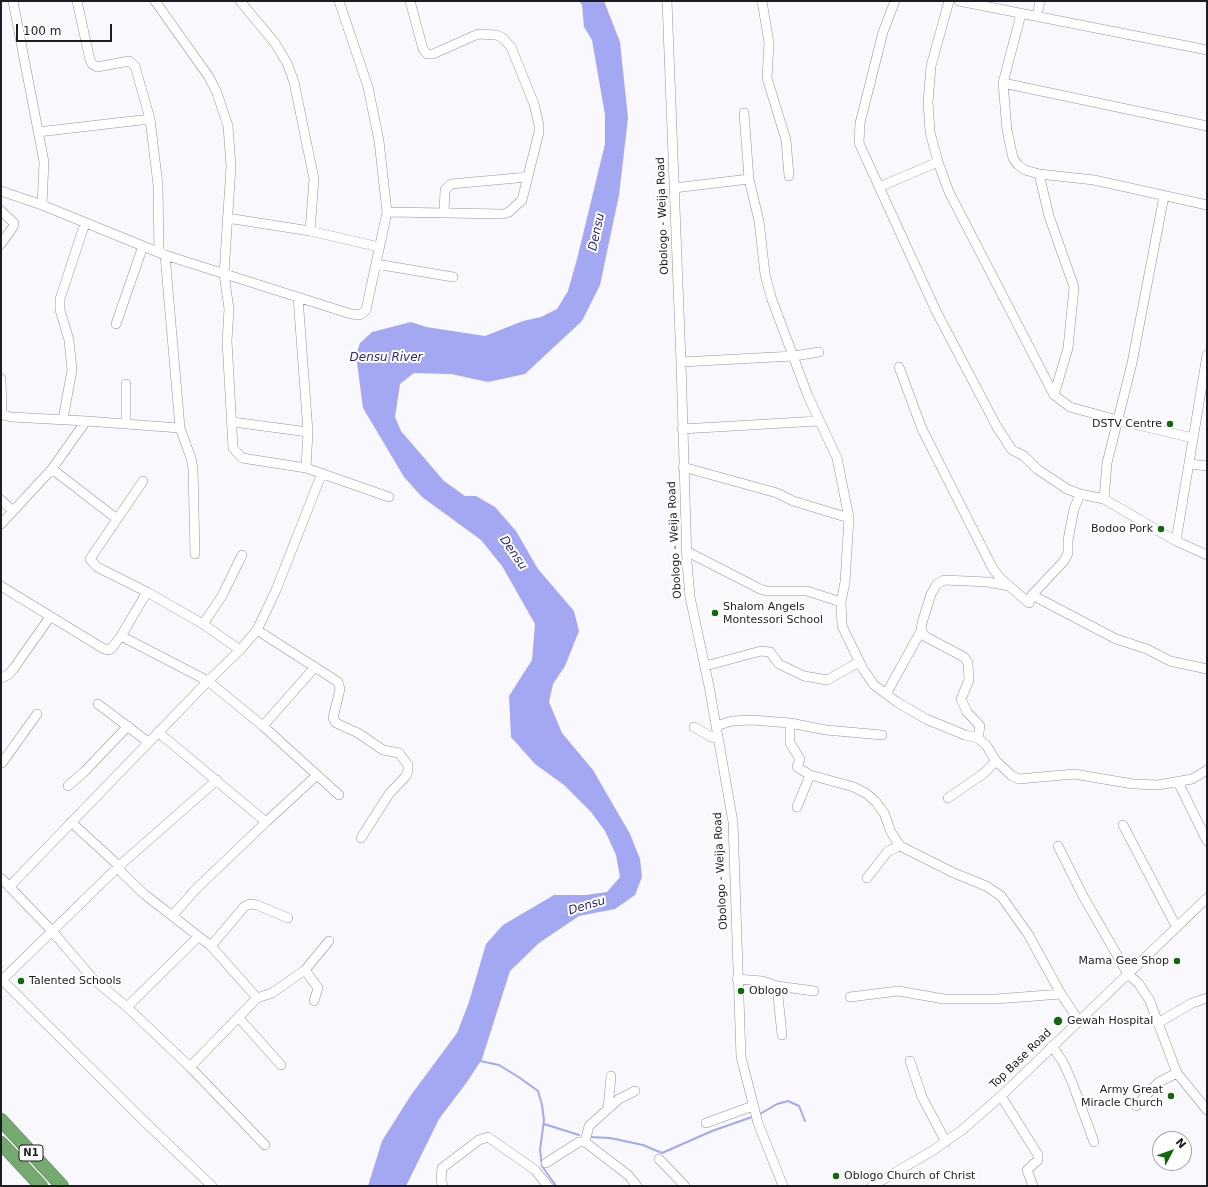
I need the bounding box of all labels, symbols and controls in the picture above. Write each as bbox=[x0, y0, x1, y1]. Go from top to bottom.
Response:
scale bar bbox=[18, 16, 114, 42]
text: 100 m bbox=[23, 24, 61, 38]
street label: Obologo - Weija Road bbox=[654, 157, 672, 275]
water label: Densu bbox=[586, 212, 608, 252]
water label: Densu River bbox=[350, 351, 422, 365]
place label: DSTV Centre bbox=[1092, 417, 1162, 431]
marker: DSTV Centre bbox=[1165, 419, 1175, 429]
street label: Obologo - Weija Road bbox=[665, 481, 685, 599]
place label: Bodoo Pork bbox=[1091, 522, 1153, 536]
marker: Bodoo Pork bbox=[1156, 524, 1166, 534]
water label: Densu bbox=[496, 533, 530, 573]
place label: Shalom Angels Montessori School bbox=[723, 600, 823, 626]
marker: Shalom Angels Montessori School bbox=[710, 608, 720, 618]
street label: Obologo - Weija Road bbox=[711, 812, 731, 930]
water label: Densu bbox=[567, 894, 607, 918]
place label: Mama Gee Shop bbox=[1079, 954, 1169, 968]
marker: Mama Gee Shop bbox=[1172, 956, 1182, 966]
place label: Talented Schools bbox=[29, 974, 121, 988]
marker: Talented Schools bbox=[16, 976, 26, 986]
place label: Oblogo bbox=[749, 984, 788, 998]
marker: Oblogo bbox=[736, 986, 746, 996]
place label: Gewah Hospital bbox=[1067, 1014, 1153, 1028]
marker: Gewah Hospital bbox=[1052, 1015, 1064, 1027]
street label: Top Base Road bbox=[988, 1026, 1054, 1092]
place label: Army Great Miracle Church bbox=[1081, 1083, 1163, 1109]
marker: Army Great Miracle Church bbox=[1166, 1091, 1176, 1101]
north arrow bbox=[1152, 1131, 1192, 1171]
text: N bbox=[1173, 1136, 1189, 1151]
road number: N1 bbox=[19, 1145, 43, 1161]
place label: Oblogo Church of Christ bbox=[844, 1169, 975, 1183]
marker: Oblogo Church of Christ bbox=[831, 1171, 841, 1181]

